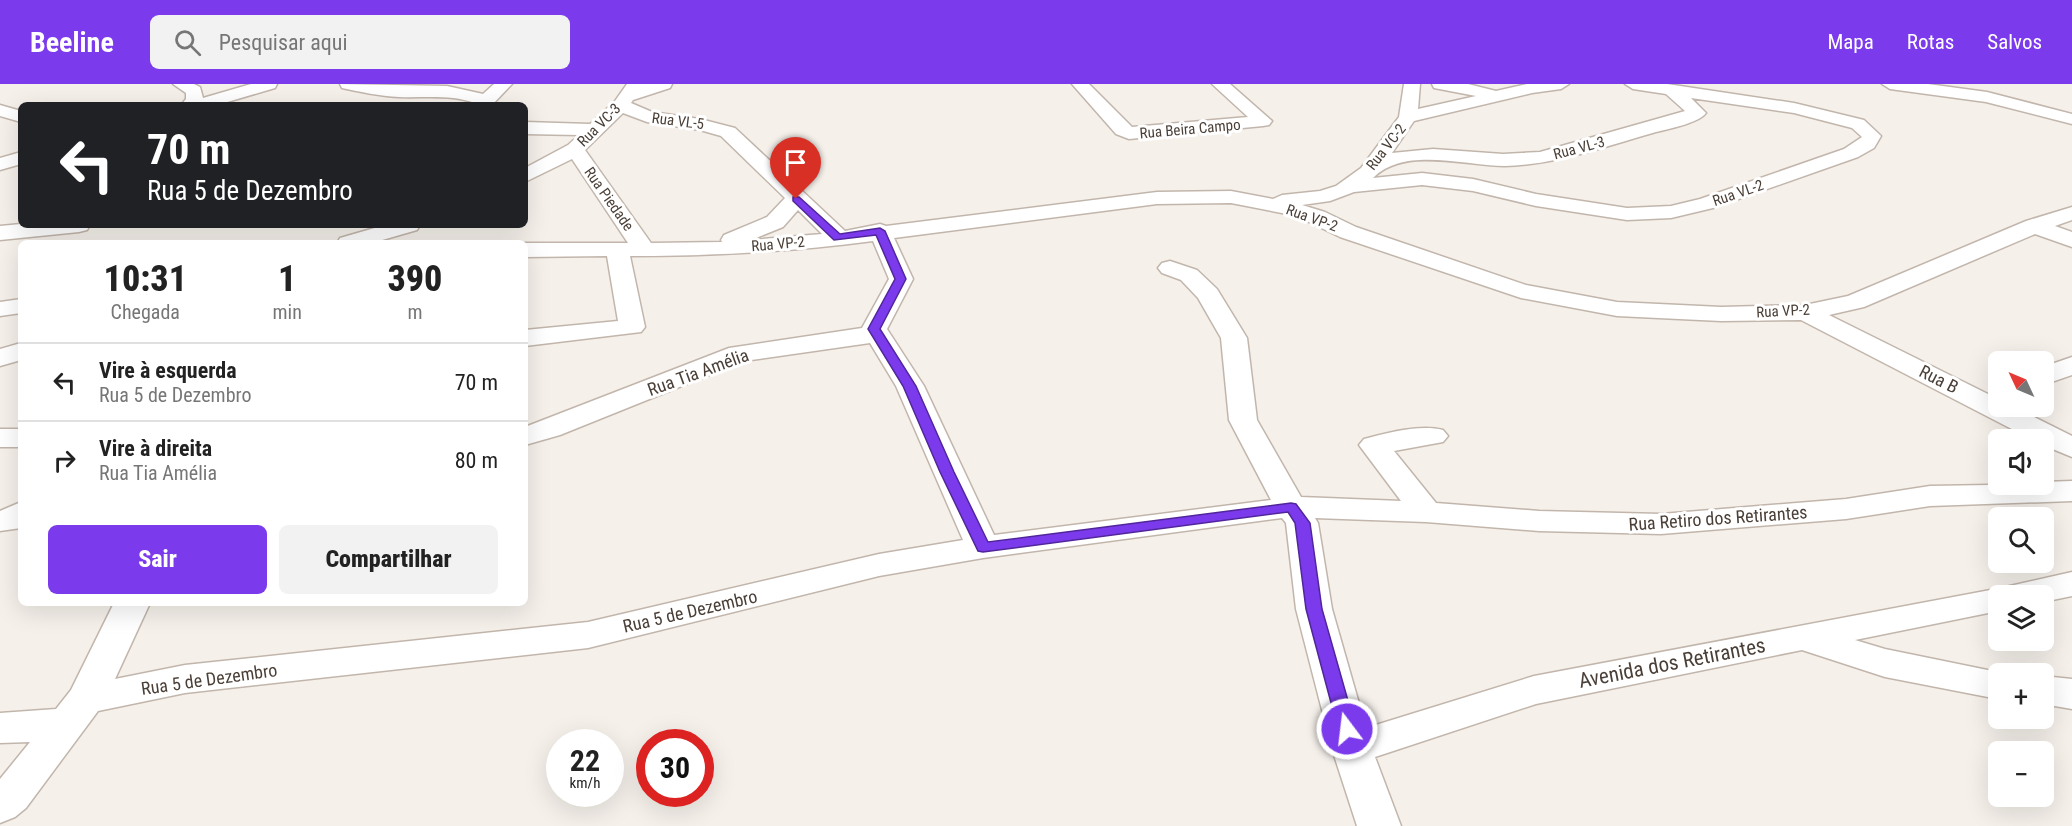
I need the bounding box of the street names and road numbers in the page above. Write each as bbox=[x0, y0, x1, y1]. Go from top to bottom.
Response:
street label: Rua VC-3 bbox=[574, 100, 624, 150]
street label: Rua VL-5 bbox=[651, 109, 705, 133]
street label: Rua Beira Campo bbox=[1139, 116, 1241, 142]
street label: Rua VC-2 bbox=[1362, 120, 1410, 174]
street label: Rua VL-3 bbox=[1551, 133, 1607, 163]
street label: Rua Piedade bbox=[580, 164, 638, 234]
street label: Rua VL-2 bbox=[1710, 176, 1766, 210]
street label: Rua VP-2 bbox=[1284, 200, 1340, 236]
street label: Rua VP-2 bbox=[750, 233, 806, 255]
street label: Rua VP-2 bbox=[1756, 301, 1810, 321]
street label: Rua Tia Amélia bbox=[645, 344, 751, 400]
street label: Rua B bbox=[1916, 360, 1962, 398]
street label: Rua Retiro dos Retirantes bbox=[1628, 501, 1808, 535]
street label: Rua 5 de Dezembro bbox=[621, 585, 759, 637]
street label: Avenida dos Retirantes bbox=[1577, 633, 1767, 693]
street label: Rua 5 de Dezembro bbox=[140, 659, 278, 699]

